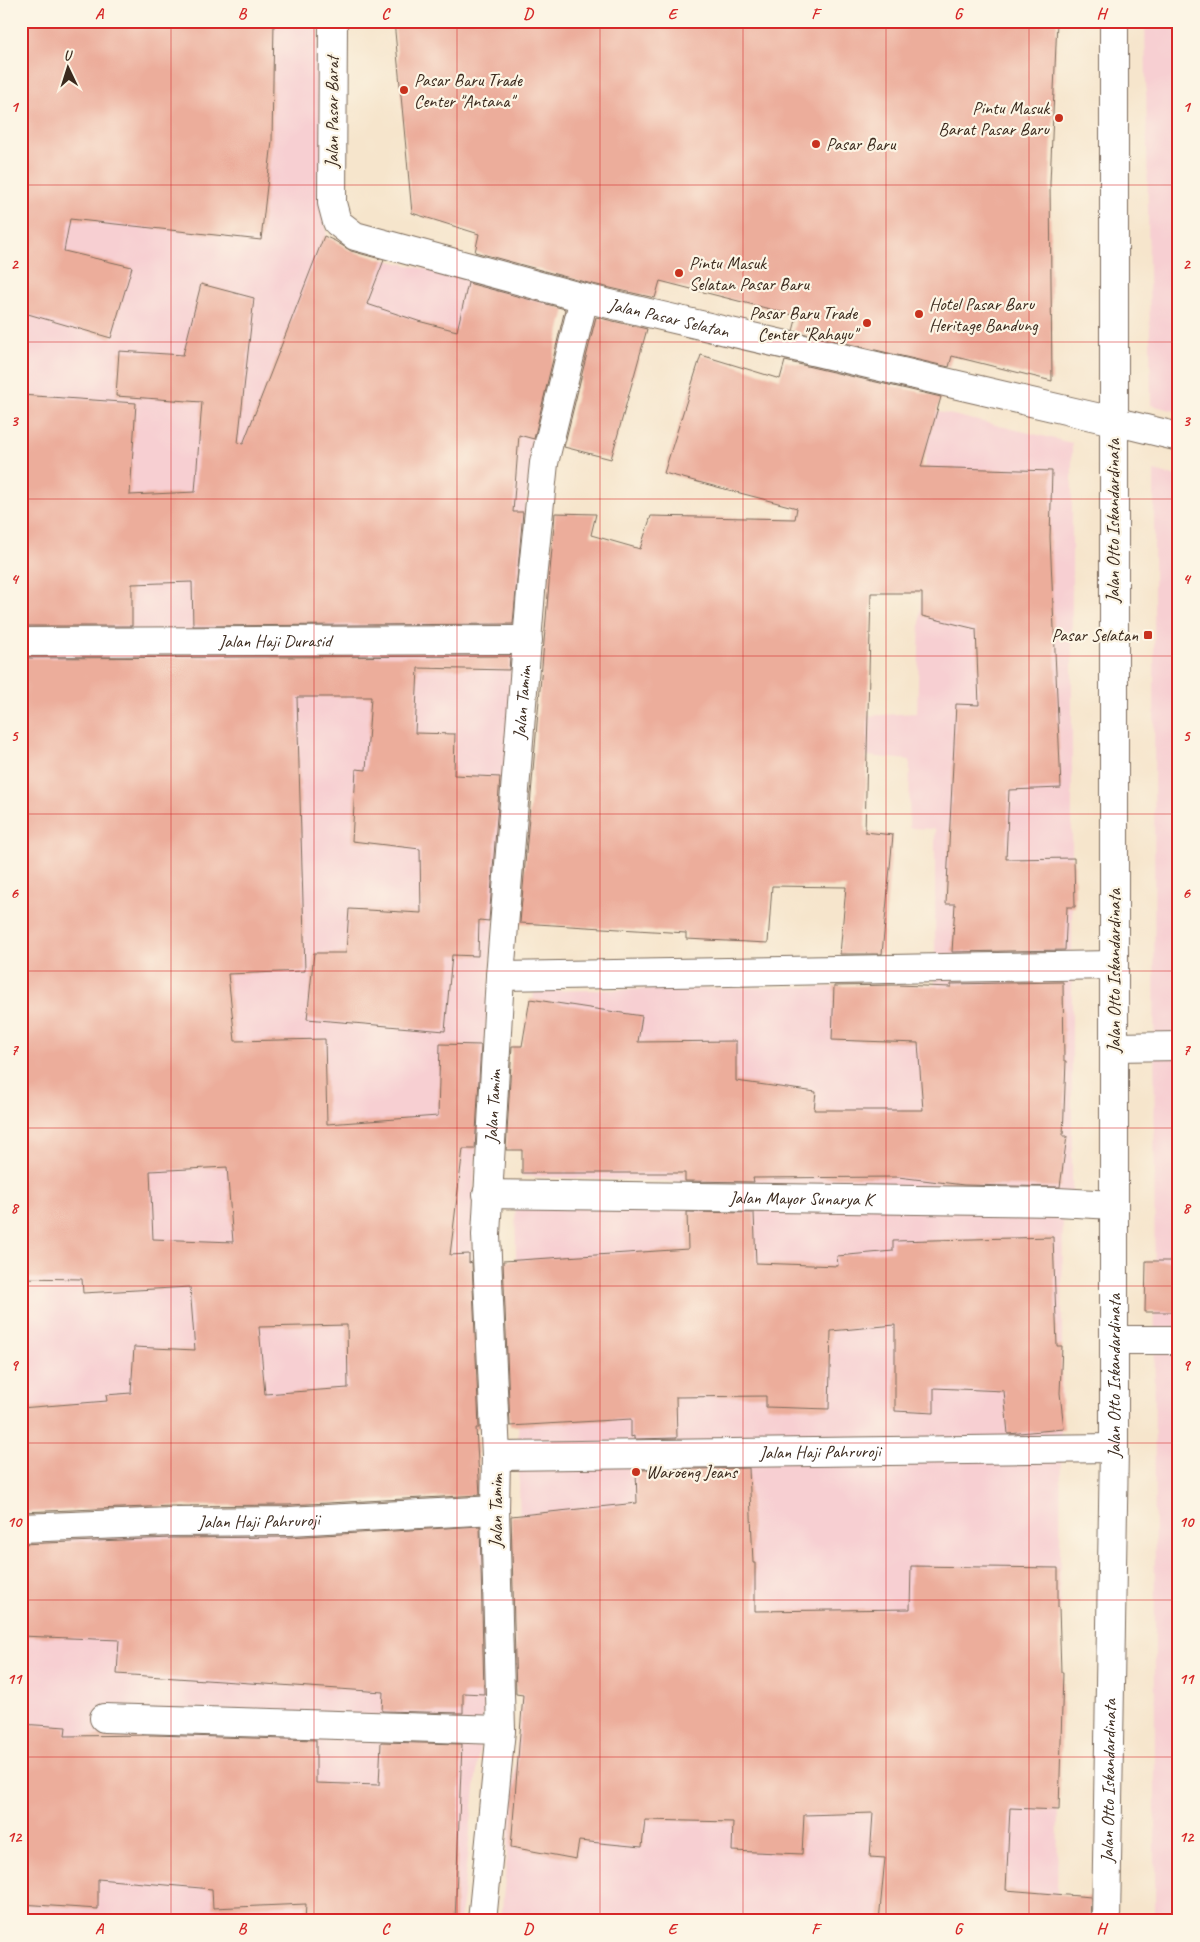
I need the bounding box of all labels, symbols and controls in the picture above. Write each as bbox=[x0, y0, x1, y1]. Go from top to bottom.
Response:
text: A bbox=[95, 4, 105, 24]
text: B bbox=[238, 4, 248, 24]
text: C bbox=[381, 4, 391, 24]
text: D bbox=[523, 4, 534, 24]
text: E bbox=[668, 4, 679, 24]
text: F bbox=[811, 4, 822, 24]
text: G bbox=[954, 4, 964, 24]
text: H bbox=[1096, 4, 1108, 24]
north arrow bbox=[42, 42, 92, 92]
text: U bbox=[63, 47, 74, 64]
street label: Jalan Pasar Barat bbox=[321, 53, 343, 169]
place label: Pasar Baru Trade Center "Antana" bbox=[414, 69, 523, 112]
marker: Pasar Baru Trade Center "Antana" bbox=[398, 84, 410, 96]
text: 1 bbox=[10, 97, 19, 117]
place label: Pintu Masuk Barat Pasar Baru bbox=[938, 97, 1050, 140]
text: 1 bbox=[1182, 97, 1191, 117]
marker: Pintu Masuk Barat Pasar Baru bbox=[1053, 112, 1065, 124]
place label: Pasar Baru bbox=[826, 133, 897, 155]
marker: Pasar Baru bbox=[810, 138, 822, 150]
place label: Pintu Masuk Selatan Pasar Baru bbox=[689, 252, 810, 295]
text: 2 bbox=[10, 254, 19, 274]
text: 2 bbox=[1182, 254, 1191, 274]
marker: Pintu Masuk Selatan Pasar Baru bbox=[673, 267, 685, 279]
street label: Jalan Pasar Selatan bbox=[606, 293, 732, 343]
place label: Hotel Pasar Baru Heritage Bandung bbox=[929, 293, 1039, 336]
place label: Pasar Baru Trade Center "Rahayu" bbox=[749, 302, 861, 345]
marker: Hotel Pasar Baru Heritage Bandung bbox=[913, 308, 925, 320]
marker: Pasar Baru Trade Center "Rahayu" bbox=[861, 317, 873, 329]
text: 3 bbox=[10, 411, 19, 431]
text: 3 bbox=[1182, 411, 1191, 431]
street label: Jalan Otto Iskandardinata bbox=[1102, 437, 1124, 604]
text: 4 bbox=[10, 569, 19, 589]
text: 4 bbox=[1182, 569, 1191, 589]
place label: Pasar Selatan bbox=[1052, 624, 1139, 646]
marker: Pasar Selatan bbox=[1142, 629, 1154, 641]
street label: Jalan Haji Durasid bbox=[218, 630, 334, 652]
street label: Jalan Tamim bbox=[508, 663, 536, 741]
text: 5 bbox=[11, 726, 20, 746]
text: 5 bbox=[1183, 726, 1192, 746]
text: 6 bbox=[10, 883, 19, 903]
text: 6 bbox=[1182, 883, 1191, 903]
street label: Jalan Otto Iskandardinata bbox=[1103, 887, 1125, 1054]
text: 7 bbox=[10, 1040, 19, 1060]
text: 7 bbox=[1182, 1040, 1191, 1060]
street label: Jalan Tamim bbox=[480, 1067, 506, 1145]
street label: Jalan Mayor Sunarya K bbox=[728, 1186, 877, 1210]
text: 8 bbox=[10, 1198, 19, 1218]
text: 8 bbox=[1182, 1198, 1191, 1218]
street label: Jalan Otto Iskandardinata bbox=[1103, 1292, 1125, 1459]
text: 9 bbox=[10, 1355, 19, 1375]
text: 9 bbox=[1182, 1355, 1191, 1375]
street label: Jalan Haji Pahruroji bbox=[758, 1440, 883, 1464]
place label: Waroeng Jeans bbox=[646, 1461, 739, 1483]
marker: Waroeng Jeans bbox=[630, 1466, 642, 1478]
street label: Jalan Tamim bbox=[485, 1472, 507, 1549]
street label: Jalan Haji Pahruroji bbox=[197, 1508, 323, 1533]
text: 10 bbox=[7, 1512, 23, 1532]
text: 10 bbox=[1179, 1512, 1195, 1532]
text: 11 bbox=[7, 1669, 23, 1689]
text: 11 bbox=[1179, 1669, 1195, 1689]
street label: Jalan Otto Iskandardinata bbox=[1096, 1697, 1121, 1864]
text: 12 bbox=[7, 1827, 23, 1847]
text: 12 bbox=[1179, 1827, 1195, 1847]
text: A bbox=[95, 1919, 105, 1939]
text: B bbox=[238, 1919, 248, 1939]
text: C bbox=[381, 1919, 391, 1939]
text: D bbox=[523, 1919, 534, 1939]
text: E bbox=[668, 1919, 679, 1939]
text: F bbox=[811, 1919, 822, 1939]
text: G bbox=[954, 1919, 964, 1939]
text: H bbox=[1096, 1919, 1108, 1939]

